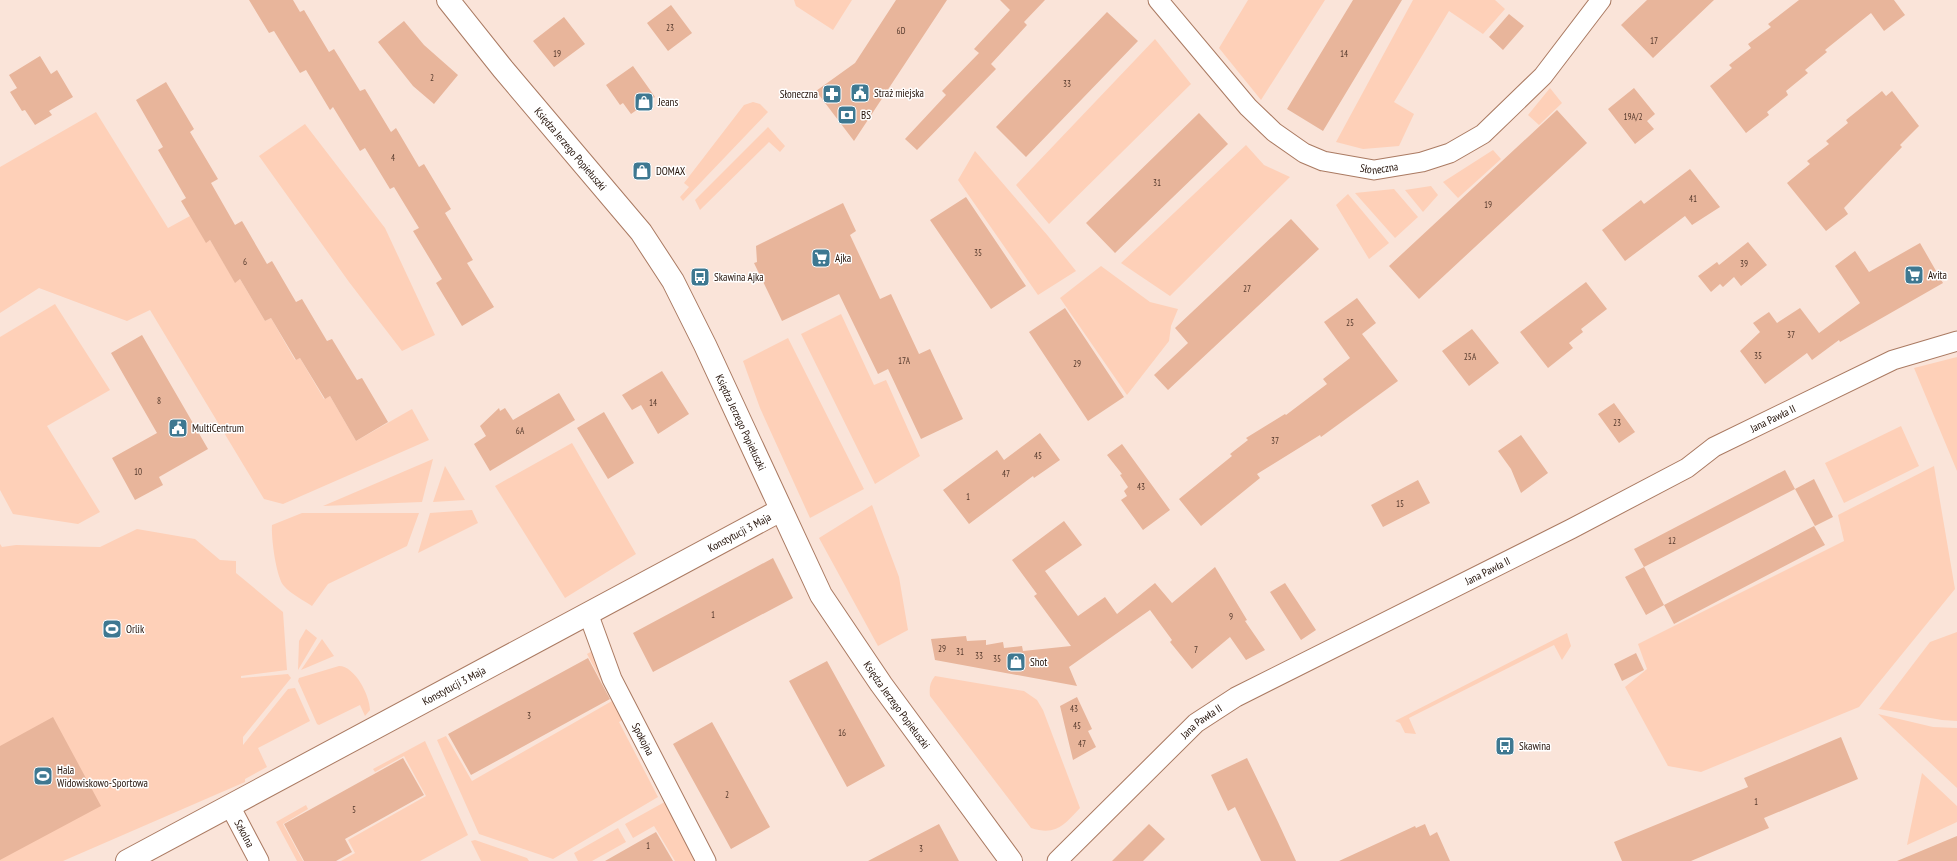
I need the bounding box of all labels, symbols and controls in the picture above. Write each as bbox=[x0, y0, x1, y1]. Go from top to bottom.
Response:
house number: 23 bbox=[666, 22, 674, 33]
house number: 6D bbox=[897, 25, 906, 36]
house number: 17 bbox=[1650, 35, 1658, 46]
house number: 19 bbox=[553, 48, 561, 59]
house number: 14 bbox=[1340, 48, 1348, 59]
house number: 2 bbox=[430, 72, 434, 83]
house number: 33 bbox=[1063, 78, 1071, 89]
public building icon: Straż miejska bbox=[849, 82, 871, 104]
pharmacy icon: Słoneczna bbox=[821, 83, 843, 105]
place label: Straż miejska bbox=[874, 86, 924, 100]
place label: Słoneczna bbox=[780, 87, 818, 101]
shop icon: Jeans bbox=[633, 91, 655, 113]
place label: Jeans bbox=[657, 95, 678, 109]
bank icon: BS bbox=[836, 104, 858, 126]
street label: Księdza Jerzego Popiełuszki bbox=[532, 105, 610, 193]
place label: BS bbox=[861, 108, 871, 122]
house number: 19A/2 bbox=[1623, 111, 1643, 122]
house number: 4 bbox=[391, 152, 395, 163]
street label: Słoneczna bbox=[1359, 159, 1399, 177]
shop icon: DOMAX bbox=[631, 160, 653, 182]
place label: DOMAX bbox=[656, 164, 686, 178]
house number: 31 bbox=[1153, 177, 1161, 188]
house number: 41 bbox=[1689, 193, 1697, 204]
house number: 19 bbox=[1484, 199, 1492, 210]
supermarket icon: Ajka bbox=[810, 247, 832, 269]
house number: 35 bbox=[974, 247, 982, 258]
place label: Ajka bbox=[835, 251, 851, 265]
house number: 6 bbox=[243, 256, 247, 267]
house number: 39 bbox=[1740, 258, 1748, 269]
supermarket icon: Avita bbox=[1903, 264, 1925, 286]
bus stop icon: Skawina Ajka bbox=[689, 266, 711, 288]
place label: Avita bbox=[1928, 268, 1947, 282]
place label: Skawina Ajka bbox=[714, 270, 764, 284]
house number: 27 bbox=[1243, 283, 1251, 294]
house number: 25 bbox=[1346, 317, 1354, 328]
house number: 37 bbox=[1787, 329, 1795, 340]
house number: 35 bbox=[1754, 350, 1762, 361]
house number: 25A bbox=[1464, 351, 1477, 362]
house number: 17A bbox=[898, 355, 911, 366]
house number: 29 bbox=[1073, 358, 1081, 369]
street label: Księdza Jerzego Popiełuszki bbox=[712, 372, 769, 473]
house number: 8 bbox=[157, 395, 161, 406]
house number: 14 bbox=[649, 397, 657, 408]
street label: Jana Pawła II bbox=[1747, 401, 1798, 436]
public building icon: MultiCentrum bbox=[167, 417, 189, 439]
house number: 23 bbox=[1613, 417, 1621, 428]
place label: MultiCentrum bbox=[192, 421, 244, 435]
house number: 6A bbox=[516, 425, 525, 436]
house number: 37 bbox=[1271, 435, 1279, 446]
house number: 45 bbox=[1034, 450, 1042, 461]
house number: 10 bbox=[134, 466, 142, 477]
house number: 47 bbox=[1002, 468, 1010, 479]
house number: 43 bbox=[1137, 481, 1145, 492]
house number: 1 bbox=[966, 491, 970, 502]
house number: 15 bbox=[1396, 498, 1404, 509]
street label: Konstytucji 3 Maja bbox=[705, 510, 773, 555]
house number: 12 bbox=[1668, 535, 1676, 546]
street label: Jana Pawła II bbox=[1462, 554, 1512, 588]
house number: 1 bbox=[711, 609, 715, 620]
house number: 9 bbox=[1229, 611, 1233, 622]
sports icon: Orlik bbox=[101, 618, 123, 640]
place label: Orlik bbox=[126, 622, 145, 636]
house number: 29 bbox=[938, 643, 946, 654]
house number: 7 bbox=[1194, 644, 1198, 655]
house number: 31 bbox=[956, 646, 964, 657]
house number: 33 bbox=[975, 650, 983, 661]
shop icon: Shot bbox=[1005, 651, 1027, 673]
house number: 35 bbox=[993, 653, 1001, 664]
place label: Shot bbox=[1030, 655, 1047, 669]
street label: Księdza Jerzego Popiełuszki bbox=[861, 658, 933, 751]
street label: Konstytucji 3 Maja bbox=[420, 663, 488, 708]
street label: Jana Pawła II bbox=[1177, 701, 1225, 742]
house number: 43 bbox=[1070, 703, 1078, 714]
house number: 3 bbox=[527, 710, 531, 721]
house number: 45 bbox=[1073, 720, 1081, 731]
street label: Spokojna bbox=[629, 721, 657, 758]
house number: 16 bbox=[838, 727, 846, 738]
bus stop icon: Skawina bbox=[1494, 735, 1516, 757]
house number: 47 bbox=[1078, 738, 1086, 749]
place label: Skawina bbox=[1519, 739, 1550, 753]
place label: Hala Widowiskowo-Sportowa bbox=[57, 763, 148, 790]
sports icon: Hala Widowiskowo-Sportowa bbox=[32, 765, 54, 787]
house number: 2 bbox=[725, 789, 729, 800]
house number: 1 bbox=[1754, 796, 1758, 807]
house number: 5 bbox=[352, 804, 356, 815]
street label: Szkolna bbox=[231, 817, 258, 850]
house number: 1 bbox=[646, 840, 650, 851]
house number: 3 bbox=[919, 843, 923, 854]

